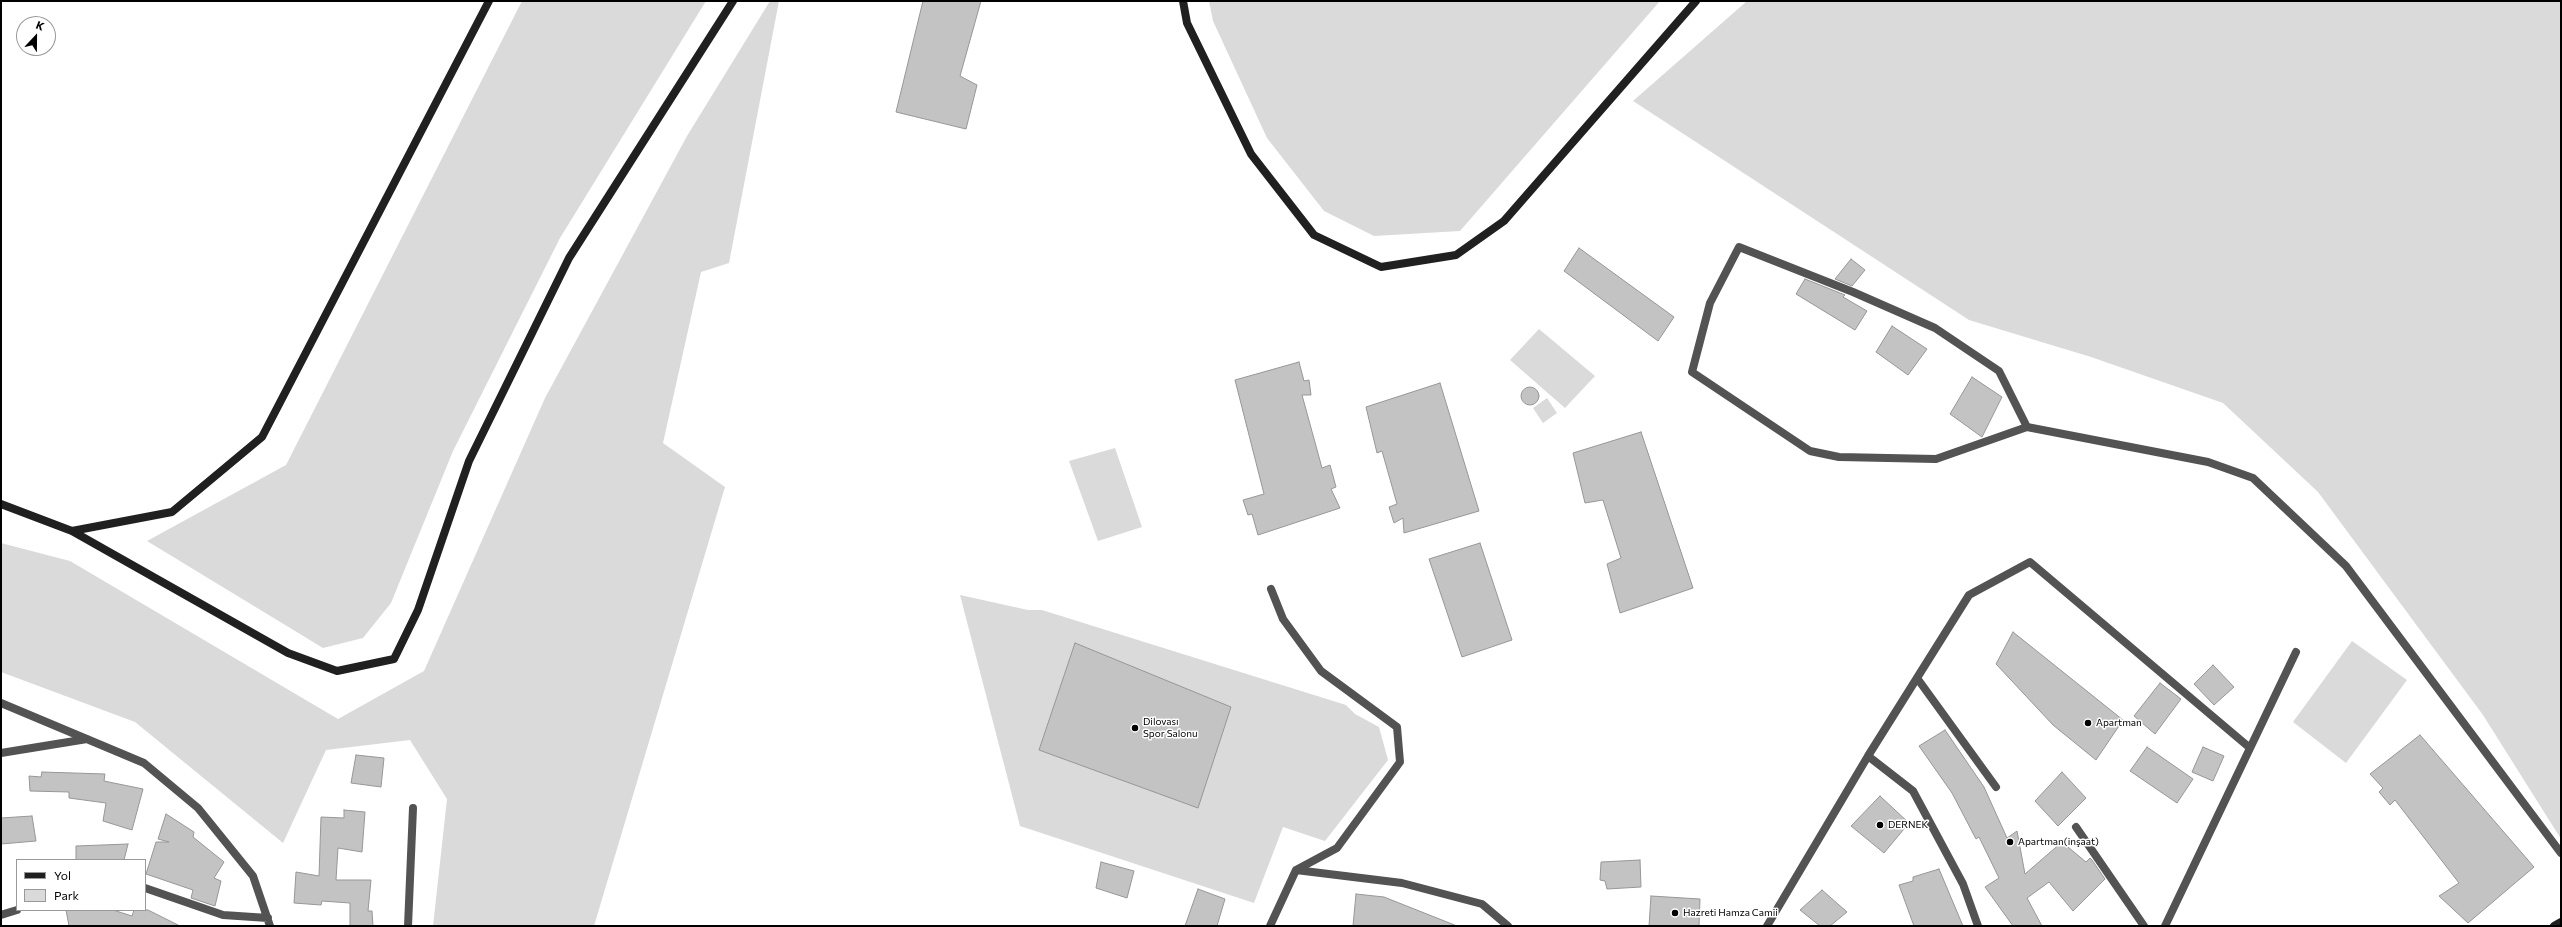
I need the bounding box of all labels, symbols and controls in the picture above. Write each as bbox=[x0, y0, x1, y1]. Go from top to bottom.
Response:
north arrow bbox=[16, 16, 56, 56]
text: K bbox=[34, 18, 46, 33]
place label: Dilovası Spor Salonu bbox=[1143, 716, 1198, 740]
place label: Apartman bbox=[2096, 717, 2142, 729]
marker: Apartman bbox=[2083, 718, 2093, 728]
marker: Dilovası Spor Salonu bbox=[1130, 723, 1140, 733]
place label: DERNEK bbox=[1888, 819, 1928, 831]
marker: DERNEK bbox=[1875, 820, 1885, 830]
place label: Apartman(inşaat) bbox=[2018, 836, 2099, 848]
marker: Apartman(inşaat) bbox=[2005, 837, 2015, 847]
legend bbox=[16, 859, 146, 911]
text: Yol bbox=[54, 868, 71, 882]
text: Park bbox=[54, 888, 79, 902]
place label: Hazreti Hamza Camii bbox=[1683, 907, 1778, 919]
marker: Hazreti Hamza Camii bbox=[1670, 908, 1680, 918]

